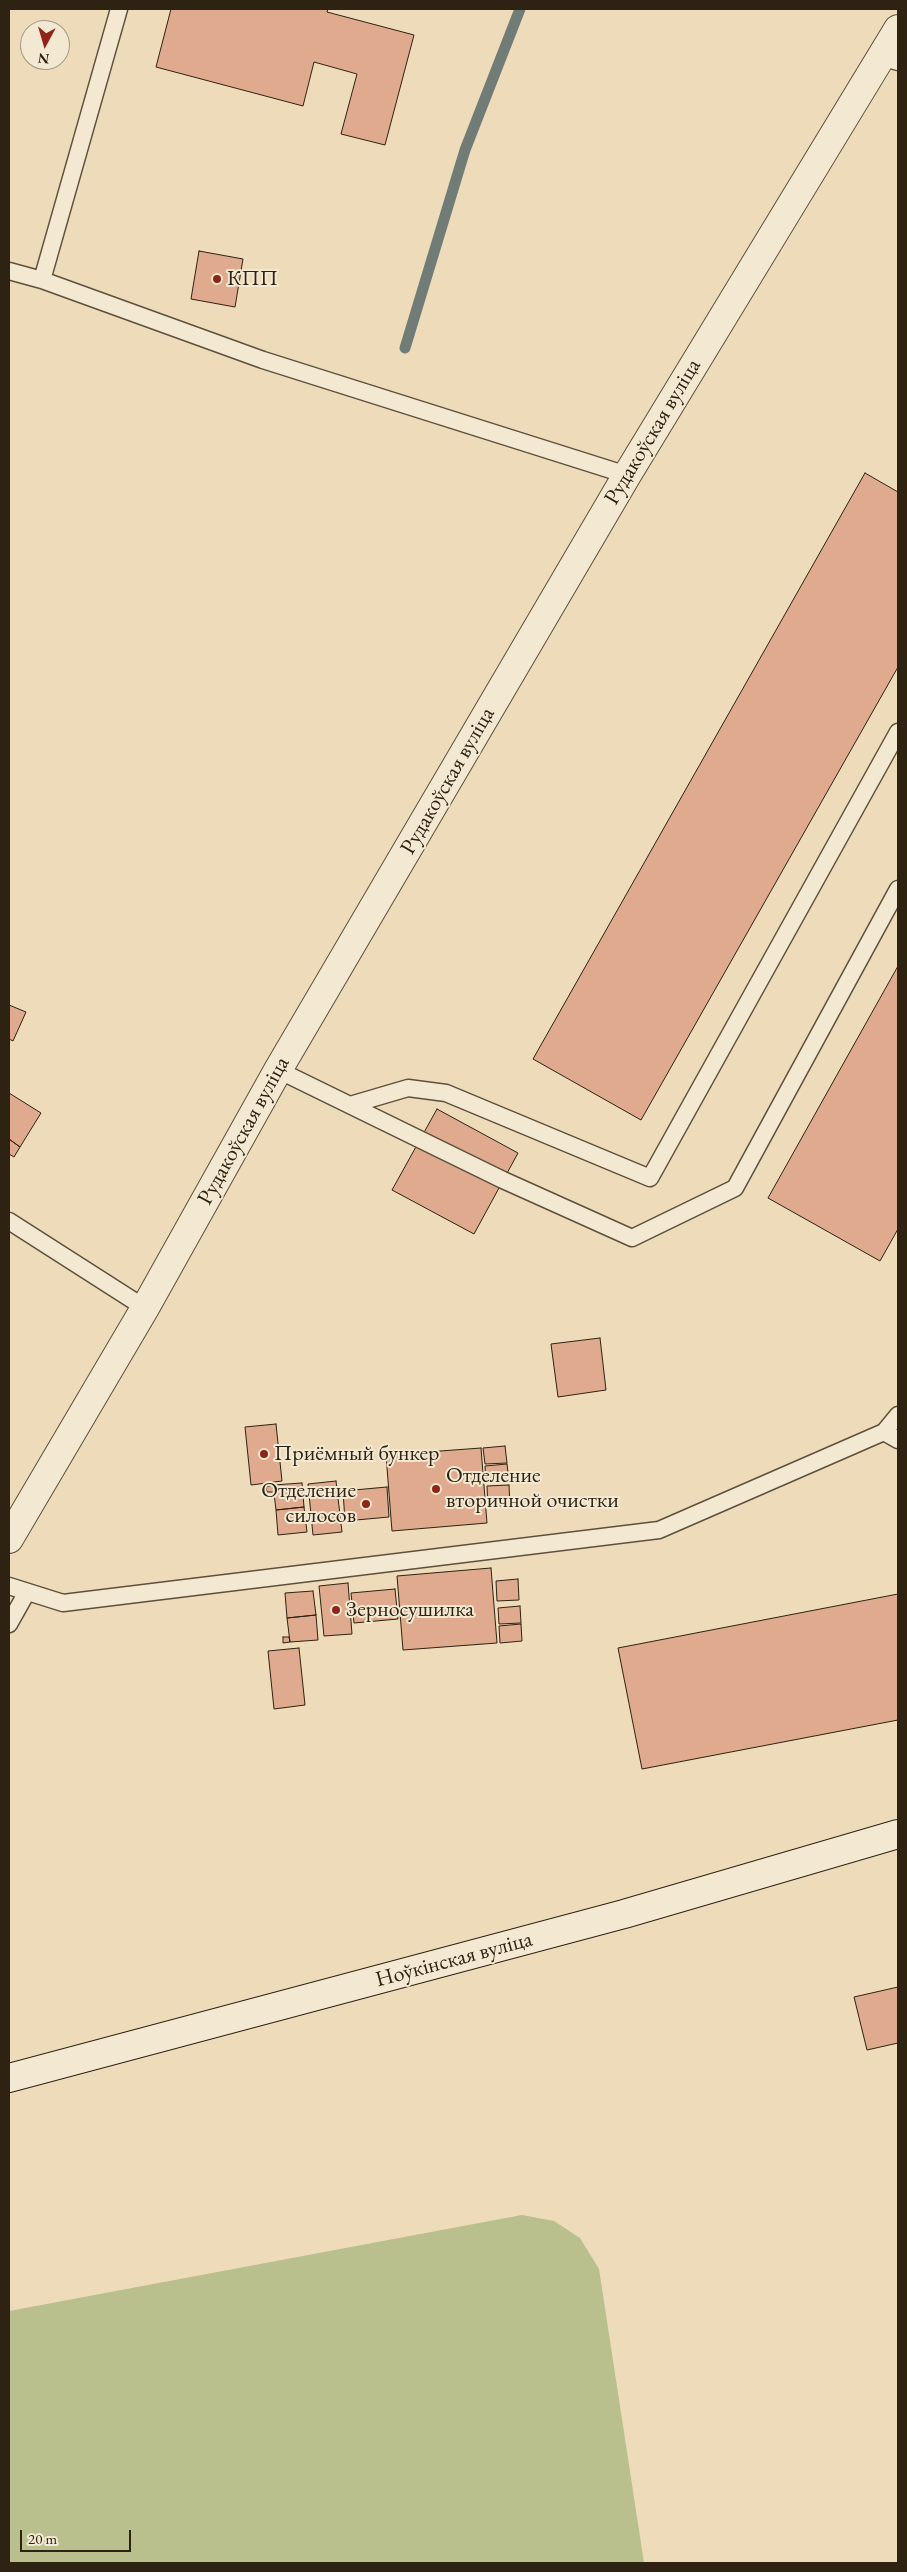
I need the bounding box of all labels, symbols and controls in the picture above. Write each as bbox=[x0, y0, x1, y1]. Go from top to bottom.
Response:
north arrow bbox=[20, 20, 70, 70]
text: N bbox=[37, 49, 50, 68]
place label: КПП bbox=[227, 266, 278, 292]
marker: КПП bbox=[211, 273, 223, 285]
street label: Рудакоўская вуліца bbox=[599, 354, 707, 510]
street label: Рудакоўская вуліца bbox=[395, 703, 501, 859]
street label: Рудакоўская вуліца bbox=[192, 1052, 296, 1210]
place label: Приёмный бункер bbox=[274, 1441, 440, 1467]
marker: Приёмный бункер bbox=[258, 1448, 270, 1460]
place label: Отделение вторичной очистки bbox=[446, 1463, 619, 1514]
place label: Отделение силосов bbox=[261, 1478, 356, 1530]
marker: Отделение вторичной очистки bbox=[430, 1483, 442, 1495]
marker: Отделение силосов bbox=[360, 1498, 372, 1510]
place label: Зерносушилка bbox=[346, 1597, 474, 1623]
marker: Зерносушилка bbox=[330, 1604, 342, 1616]
street label: Ноўкінская вуліца bbox=[373, 1926, 535, 1994]
scale bar bbox=[22, 2520, 134, 2552]
text: 20 m bbox=[28, 2529, 57, 2548]

